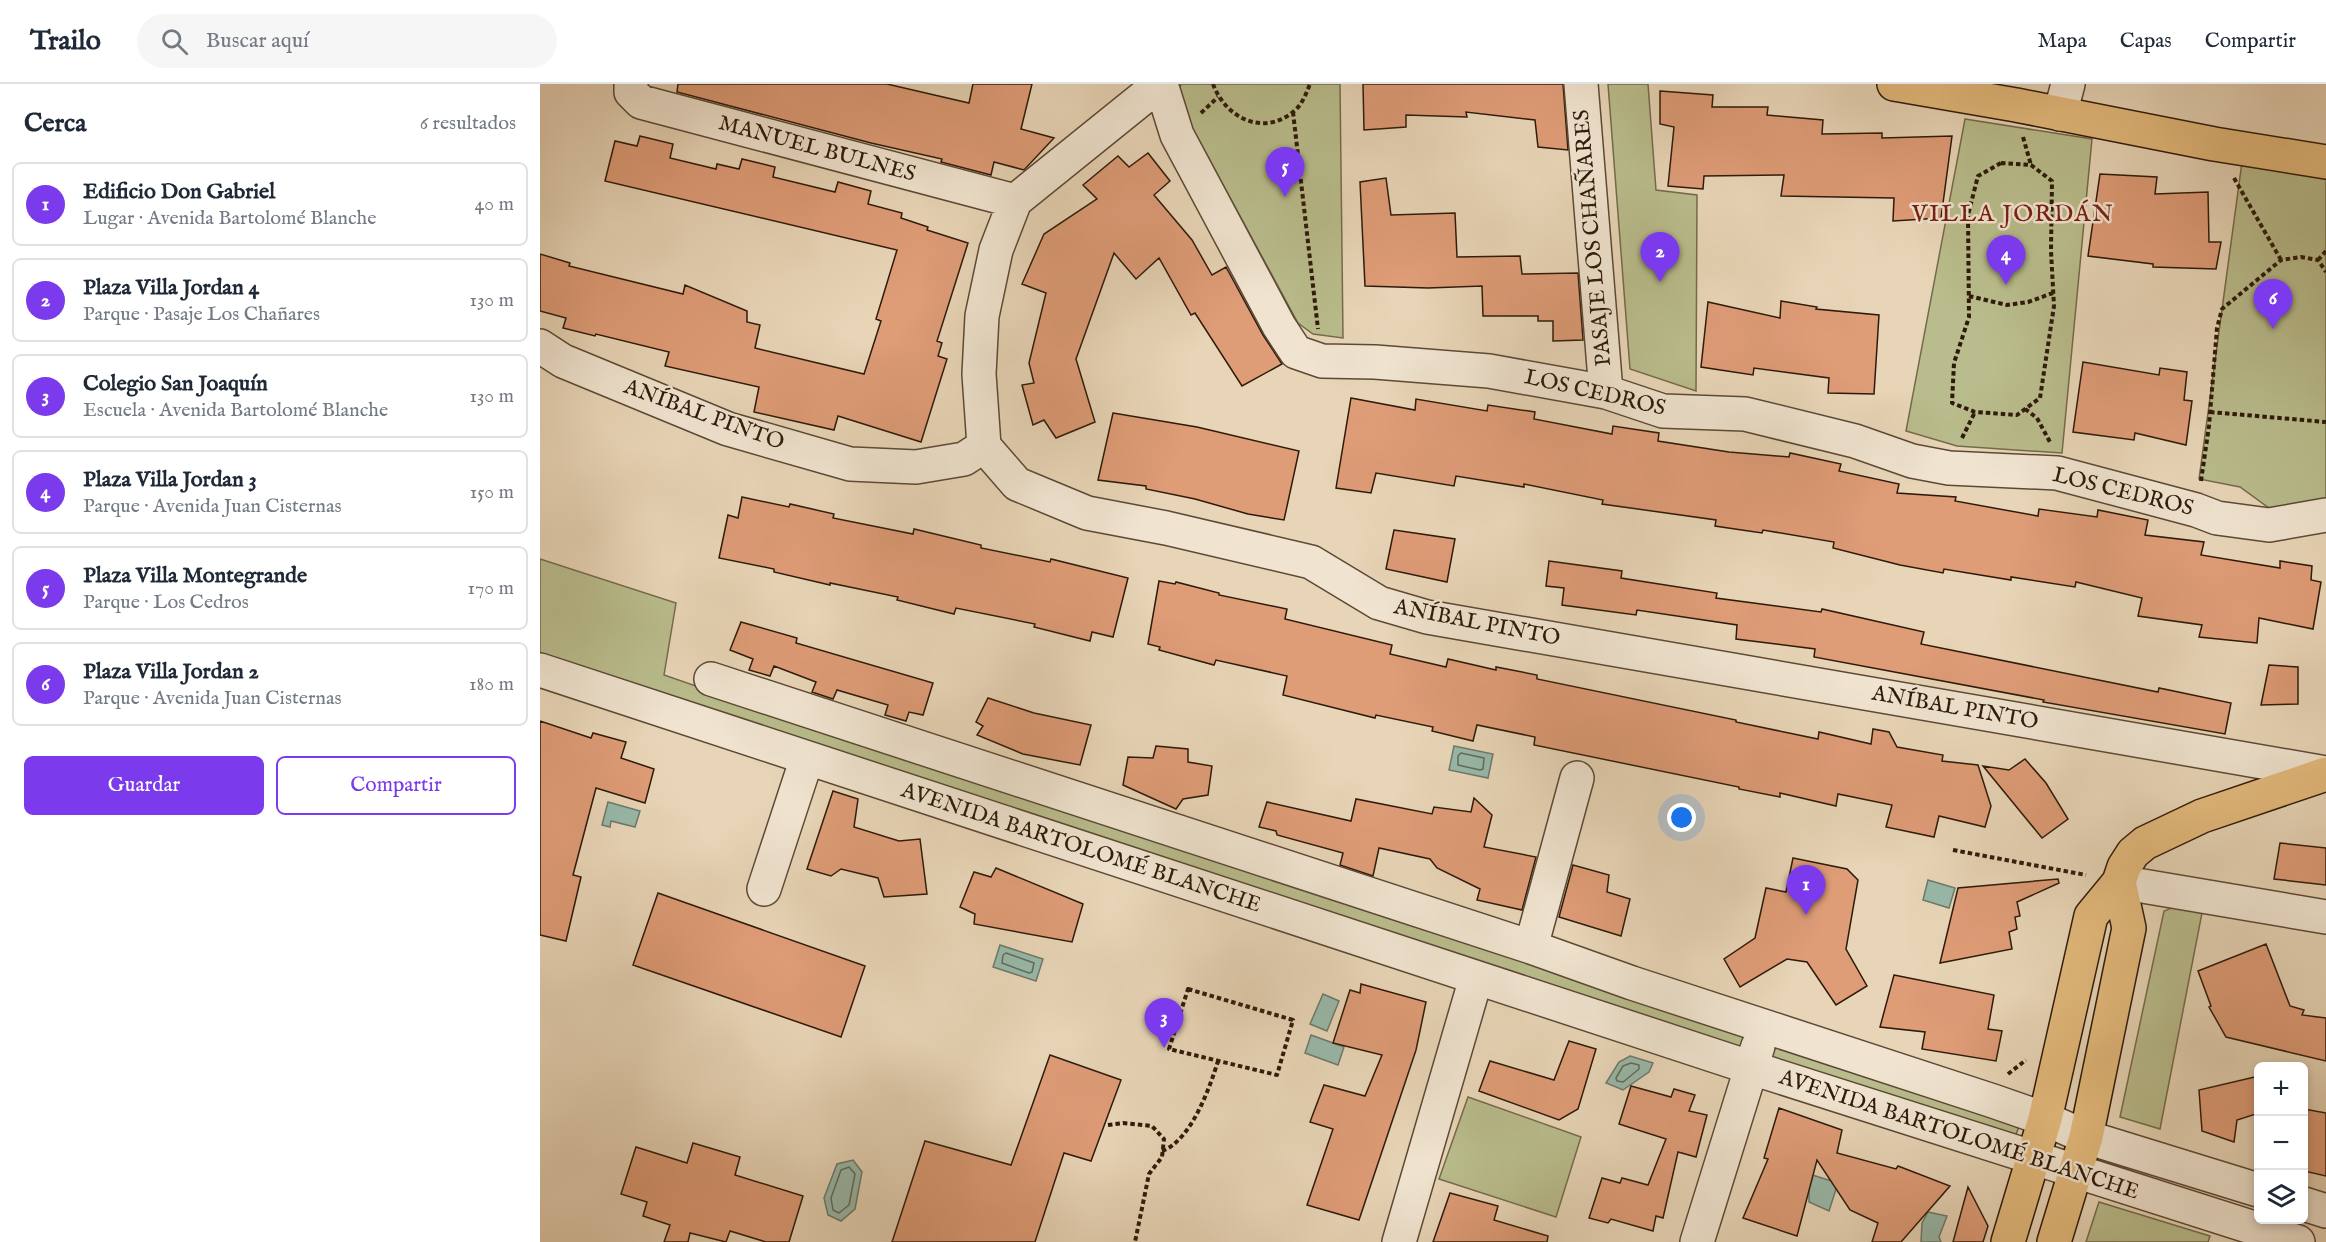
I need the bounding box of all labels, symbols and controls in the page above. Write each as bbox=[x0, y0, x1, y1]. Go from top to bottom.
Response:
search box bbox=[137, 14, 557, 68]
text: Trailo bbox=[30, 24, 101, 59]
icon: search bbox=[158, 25, 191, 58]
text: Buscar aquí bbox=[206, 27, 309, 55]
text: Mapa bbox=[2038, 28, 2087, 55]
text: Capas bbox=[2120, 28, 2172, 55]
text: Compartir bbox=[2205, 28, 2296, 55]
text: Cerca bbox=[24, 107, 86, 140]
street label: PASAJE LOS CHAÑARES bbox=[1568, 108, 1618, 368]
street label: MANUEL BULNES bbox=[715, 109, 919, 189]
text: 6 resultados bbox=[420, 111, 516, 136]
pin: 5 bbox=[1266, 147, 1304, 197]
text: Edificio Don Gabriel bbox=[83, 178, 275, 206]
text: 1 bbox=[42, 192, 49, 217]
text: 40 m bbox=[475, 192, 514, 217]
district label: VILLA JORDÁN bbox=[1911, 199, 2114, 230]
text: Lugar · Avenida Bartolomé Blanche bbox=[83, 206, 376, 231]
pin: 2 bbox=[1640, 232, 1680, 282]
pin: 4 bbox=[1986, 236, 2026, 285]
text: Plaza Villa Jordan 4 bbox=[83, 274, 259, 302]
pin: 6 bbox=[2254, 280, 2292, 329]
text: 2 bbox=[41, 288, 50, 313]
text: 130 m bbox=[469, 288, 514, 313]
text: Parque · Pasaje Los Chañares bbox=[83, 302, 320, 327]
street label: LOS CEDROS bbox=[1522, 363, 1668, 423]
text: Colegio San Joaquín bbox=[83, 370, 268, 398]
street label: ANÍBAL PINTO bbox=[619, 373, 788, 457]
text: 3 bbox=[42, 384, 49, 409]
text: 130 m bbox=[469, 384, 514, 409]
text: Escuela · Avenida Bartolomé Blanche bbox=[83, 398, 388, 423]
street label: LOS CEDROS bbox=[2050, 461, 2196, 523]
text: Plaza Villa Jordan 3 bbox=[83, 466, 257, 494]
text: 4 bbox=[41, 480, 50, 505]
text: 150 m bbox=[470, 480, 514, 505]
text: Parque · Avenida Juan Cisternas bbox=[83, 494, 342, 519]
text: Plaza Villa Montegrande bbox=[83, 562, 307, 590]
text: 5 bbox=[42, 576, 49, 601]
text: 170 m bbox=[468, 576, 514, 601]
text: Parque · Los Cedros bbox=[83, 590, 249, 615]
street label: ANÍBAL PINTO bbox=[1391, 593, 1562, 653]
text: Plaza Villa Jordan 2 bbox=[83, 658, 259, 686]
text: 6 bbox=[41, 672, 50, 697]
text: 180 m bbox=[469, 672, 514, 697]
street label: ANÍBAL PINTO bbox=[1869, 679, 2041, 736]
text: Parque · Avenida Juan Cisternas bbox=[83, 686, 342, 711]
button: Guardar bbox=[24, 756, 264, 815]
button: Compartir bbox=[276, 756, 516, 815]
street label: AVENIDA BARTOLOMÉ BLANCHE bbox=[897, 776, 1265, 920]
your location bbox=[1667, 803, 1696, 832]
pin: 1 bbox=[1786, 866, 1826, 915]
pin: 3 bbox=[1144, 998, 1184, 1048]
map controls bbox=[2254, 1062, 2308, 1224]
button: + bbox=[2254, 1062, 2308, 1116]
street label: AVENIDA BARTOLOMÉ BLANCHE bbox=[1775, 1063, 2143, 1207]
button: − bbox=[2254, 1116, 2308, 1170]
button: layers bbox=[2254, 1170, 2308, 1224]

